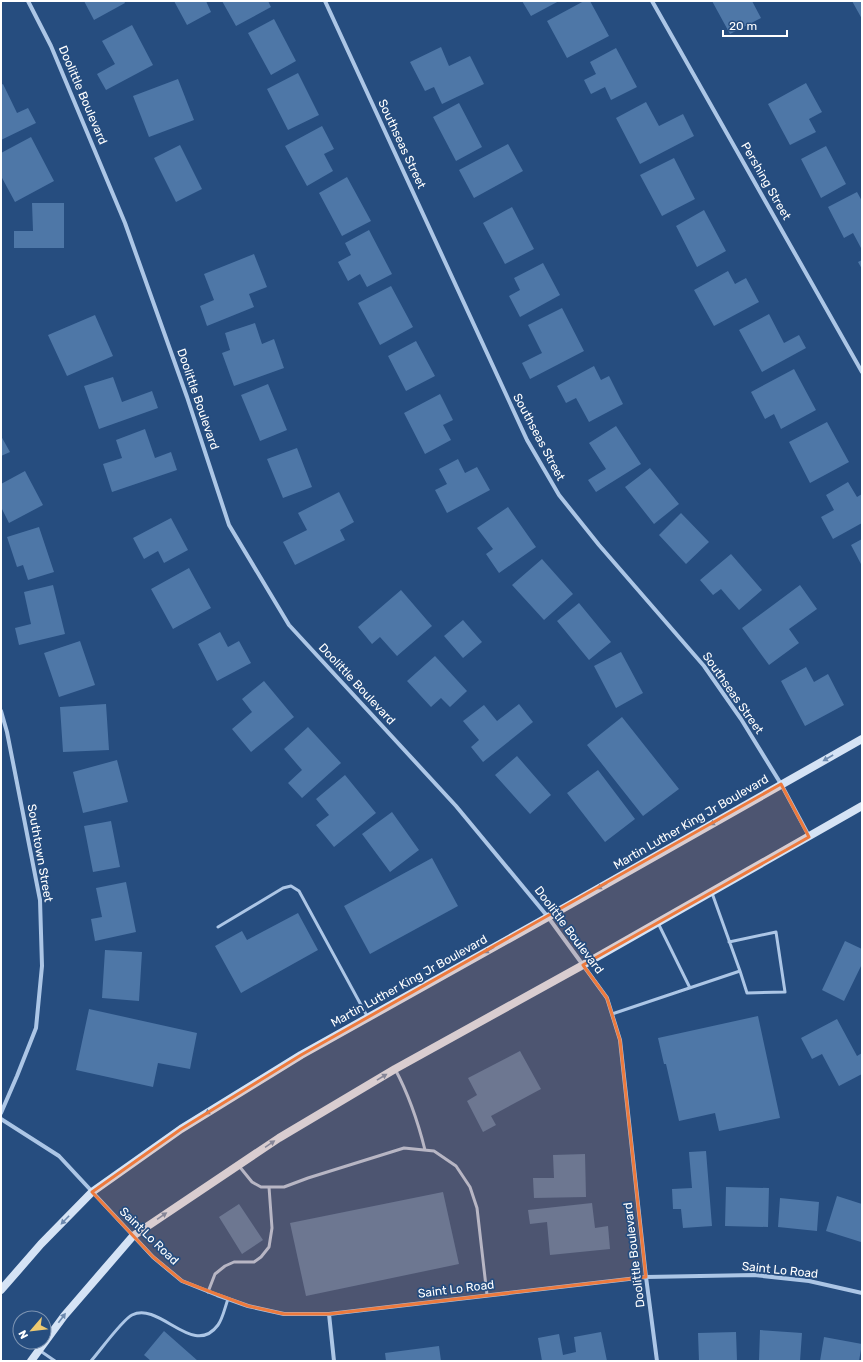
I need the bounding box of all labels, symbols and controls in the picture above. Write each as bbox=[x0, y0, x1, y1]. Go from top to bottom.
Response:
scale bar bbox=[723, 12, 787, 38]
text: 20 m bbox=[729, 19, 757, 33]
street label: Doolittle Boulevard bbox=[56, 43, 110, 147]
street label: Southseas Street bbox=[375, 97, 429, 191]
street label: Pershing Street bbox=[738, 140, 794, 223]
street label: Doolittle Boulevard bbox=[174, 347, 222, 451]
street label: Southseas Street bbox=[510, 391, 568, 483]
street label: Doolittle Boulevard bbox=[316, 640, 398, 728]
street label: Southseas Street bbox=[700, 649, 767, 737]
one-way arrow bbox=[822, 754, 834, 761]
street label: Martin Luther King Jr Boulevard bbox=[611, 772, 771, 872]
street label: Southtown Street bbox=[24, 803, 56, 903]
one-way arrow bbox=[709, 819, 721, 825]
street label: Doolittle Boulevard bbox=[532, 883, 606, 977]
one-way arrow bbox=[596, 883, 608, 890]
street label: Martin Luther King Jr Boulevard bbox=[328, 932, 490, 1030]
one-way arrow bbox=[483, 947, 495, 953]
one-way arrow bbox=[376, 1073, 388, 1080]
one-way arrow bbox=[204, 1108, 216, 1115]
one-way arrow bbox=[265, 1140, 276, 1147]
street label: Doolittle Boulevard bbox=[621, 1202, 647, 1308]
street label: Saint Lo Road bbox=[117, 1204, 181, 1268]
one-way arrow bbox=[157, 1212, 168, 1220]
one-way arrow bbox=[60, 1215, 69, 1225]
street label: Saint Lo Road bbox=[741, 1259, 819, 1281]
street label: Saint Lo Road bbox=[417, 1277, 495, 1301]
north arrow bbox=[12, 1310, 52, 1350]
one-way arrow bbox=[58, 1313, 67, 1324]
text: N bbox=[16, 1328, 31, 1341]

